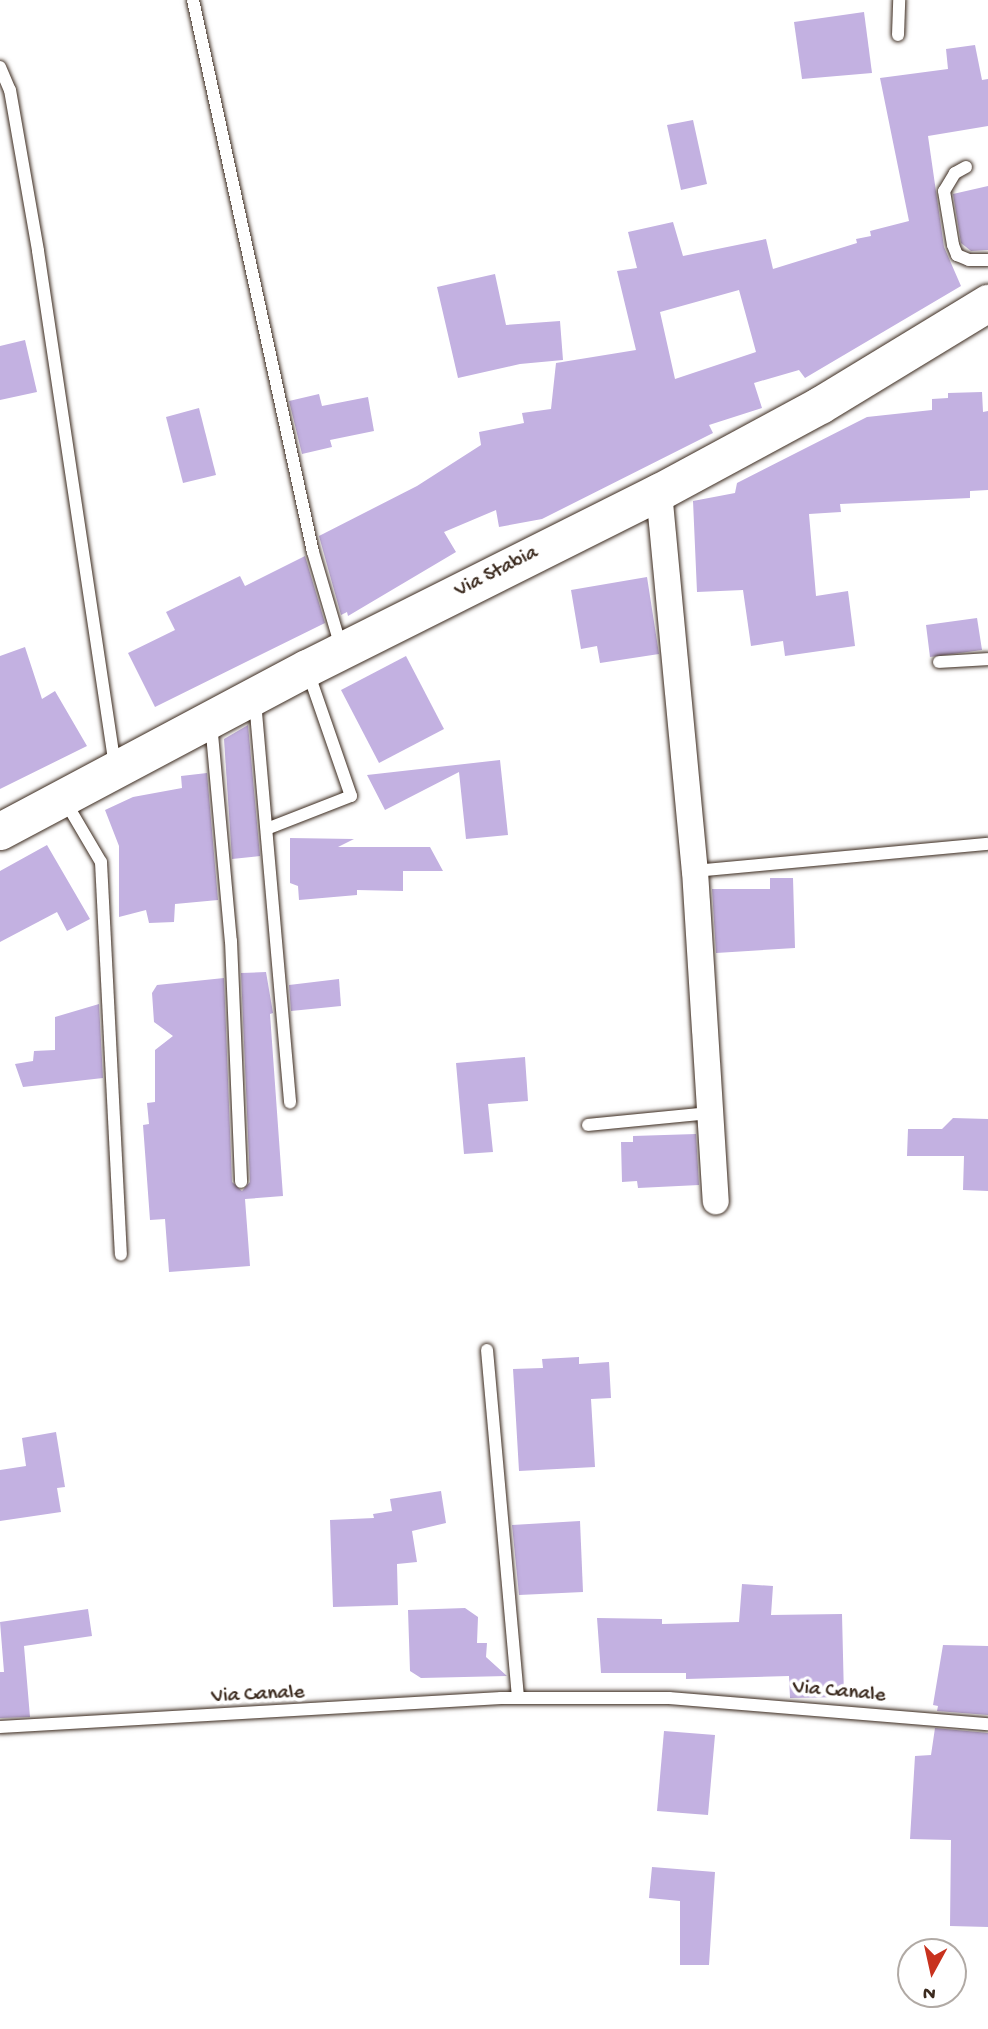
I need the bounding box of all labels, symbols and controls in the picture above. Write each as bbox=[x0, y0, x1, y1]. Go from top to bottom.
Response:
street label: Via Stabia bbox=[451, 541, 543, 605]
street label: Via Canale bbox=[792, 1676, 886, 1710]
street label: Via Canale bbox=[211, 1681, 305, 1711]
north arrow bbox=[897, 1938, 967, 2008]
text: N bbox=[922, 1980, 937, 2005]

